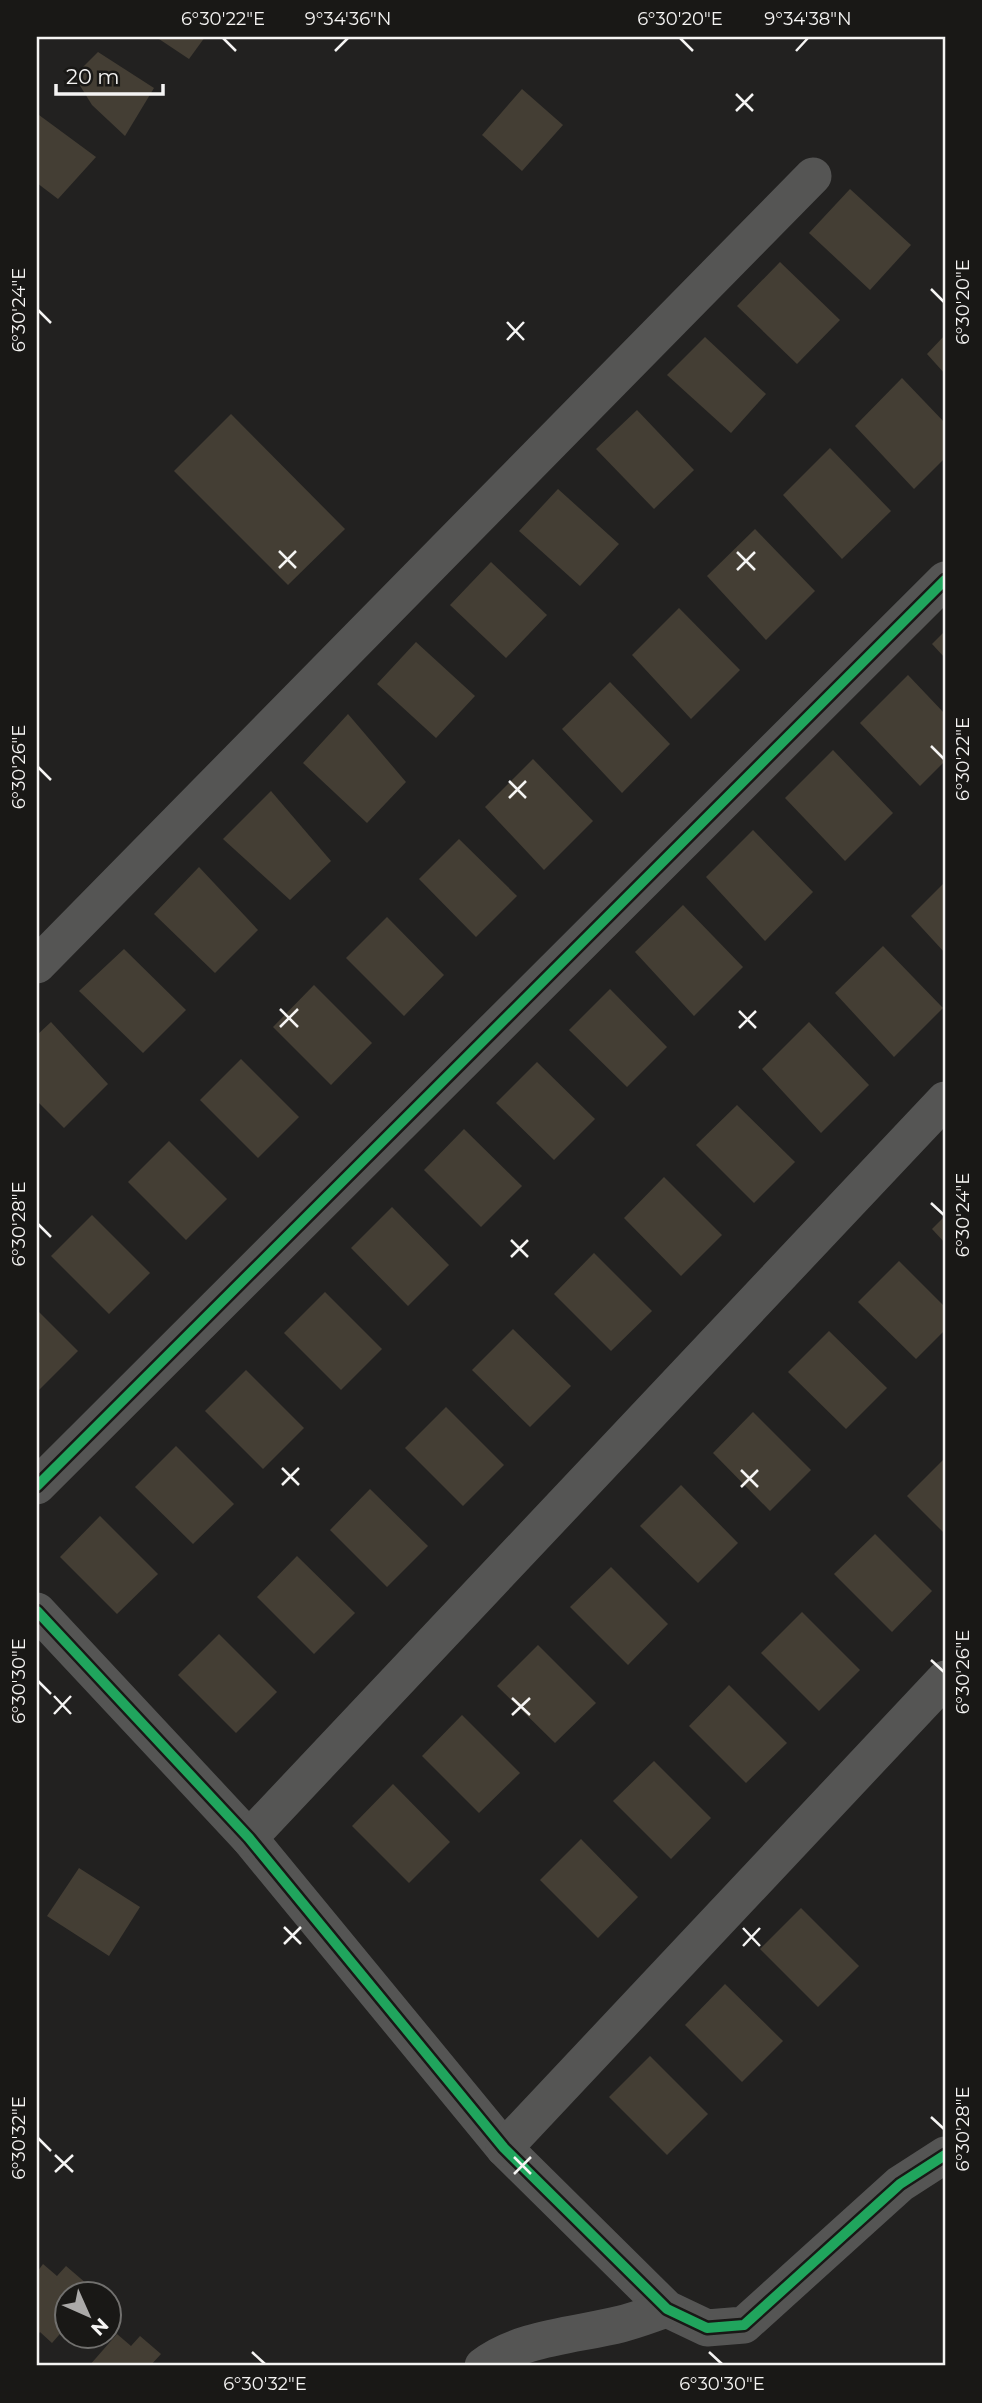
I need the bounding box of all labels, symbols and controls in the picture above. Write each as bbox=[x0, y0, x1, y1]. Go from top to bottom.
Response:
text: 6°30'22"E bbox=[181, 8, 265, 30]
text: 9°34'36"N bbox=[305, 8, 391, 30]
text: 6°30'20"E bbox=[637, 8, 723, 30]
text: 9°34'38"N bbox=[764, 8, 852, 30]
scale bar bbox=[56, 52, 163, 96]
text: 20 m bbox=[66, 64, 120, 89]
text: 6°30'20"E bbox=[952, 259, 974, 345]
text: 6°30'24"E bbox=[8, 268, 30, 352]
text: 6°30'22"E bbox=[952, 717, 974, 801]
text: 6°30'26"E bbox=[8, 725, 30, 809]
text: 6°30'24"E bbox=[952, 1173, 974, 1257]
text: 6°30'28"E bbox=[8, 1181, 30, 1267]
text: 6°30'26"E bbox=[952, 1630, 974, 1714]
text: 6°30'30"E bbox=[8, 1638, 30, 1724]
text: 6°30'28"E bbox=[952, 2086, 974, 2172]
text: 6°30'32"E bbox=[8, 2096, 30, 2180]
north arrow bbox=[52, 2280, 122, 2350]
text: N bbox=[86, 2313, 113, 2340]
text: 6°30'32"E bbox=[223, 2373, 307, 2395]
text: 6°30'30"E bbox=[679, 2373, 765, 2395]

